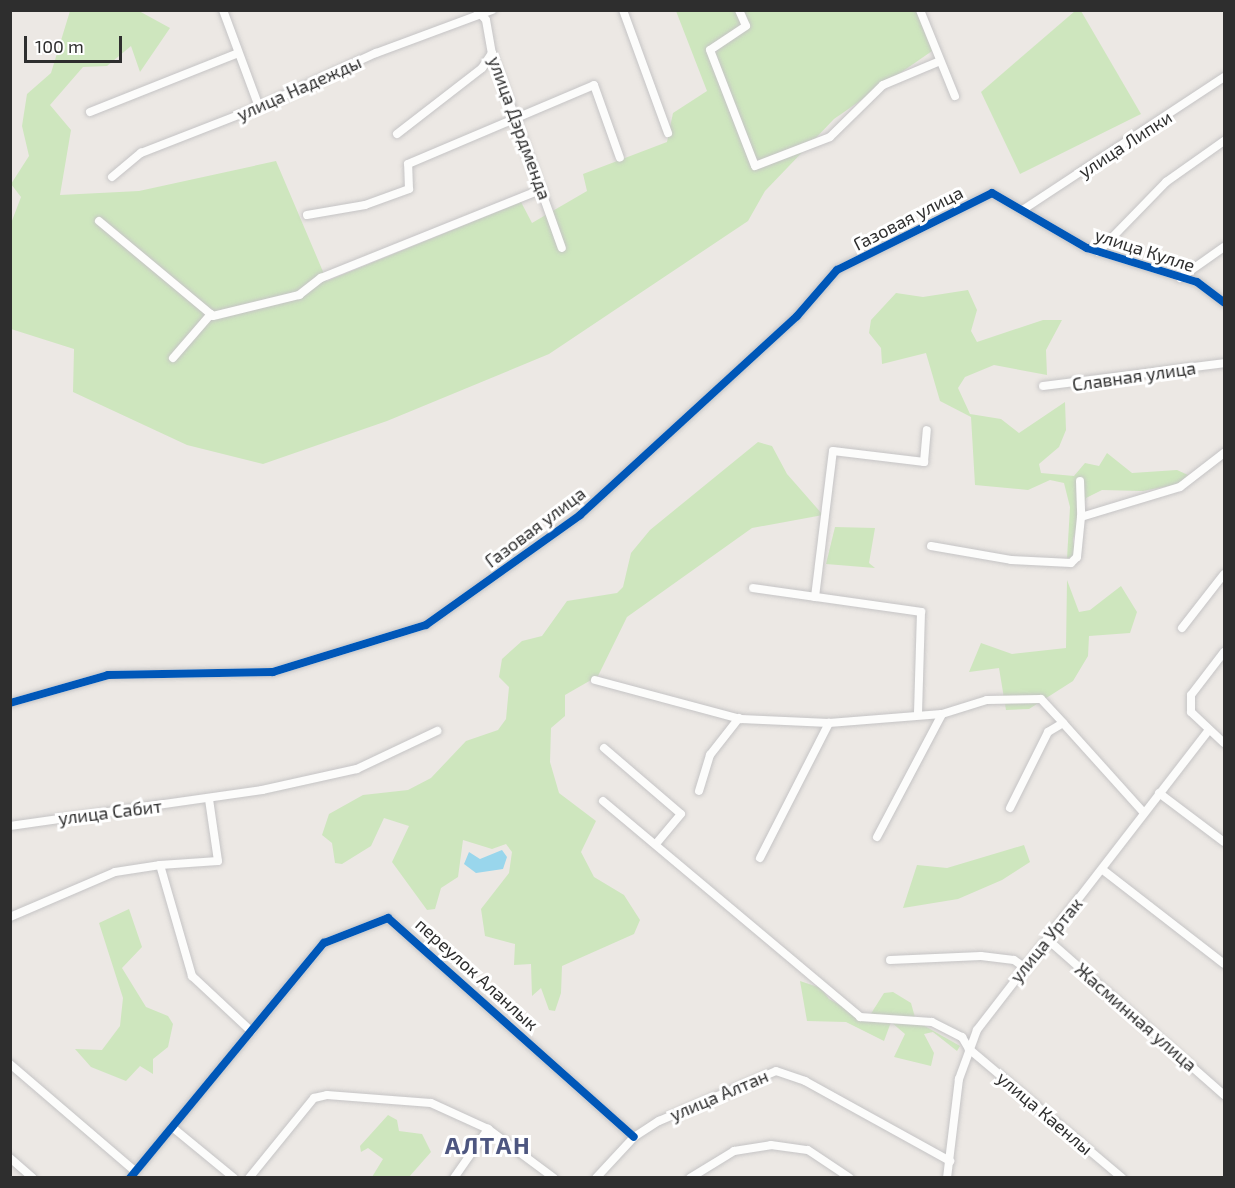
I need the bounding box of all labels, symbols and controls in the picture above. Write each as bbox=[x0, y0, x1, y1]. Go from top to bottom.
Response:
scale bar bbox=[27, 24, 124, 62]
text: 100 m bbox=[35, 35, 84, 57]
street label: улица Надежды bbox=[233, 51, 365, 125]
street label: улица Дэрдменда bbox=[484, 53, 556, 203]
street label: улица Липки bbox=[1074, 106, 1176, 182]
street label: Газовая улица bbox=[849, 181, 967, 255]
street label: улица Кулле bbox=[1092, 224, 1198, 276]
street label: Славная улица bbox=[1071, 357, 1197, 395]
street label: Газовая улица bbox=[480, 482, 590, 572]
street label: улица Сабит bbox=[57, 795, 163, 829]
street label: улица Уртак bbox=[1005, 893, 1087, 987]
street label: переулок Аланлык bbox=[411, 913, 543, 1035]
street label: Жасминная улица bbox=[1071, 958, 1201, 1076]
street label: улица Алтан bbox=[667, 1065, 771, 1125]
street label: улица Каенлы bbox=[993, 1067, 1097, 1159]
district label: АЛТАН bbox=[445, 1131, 531, 1159]

